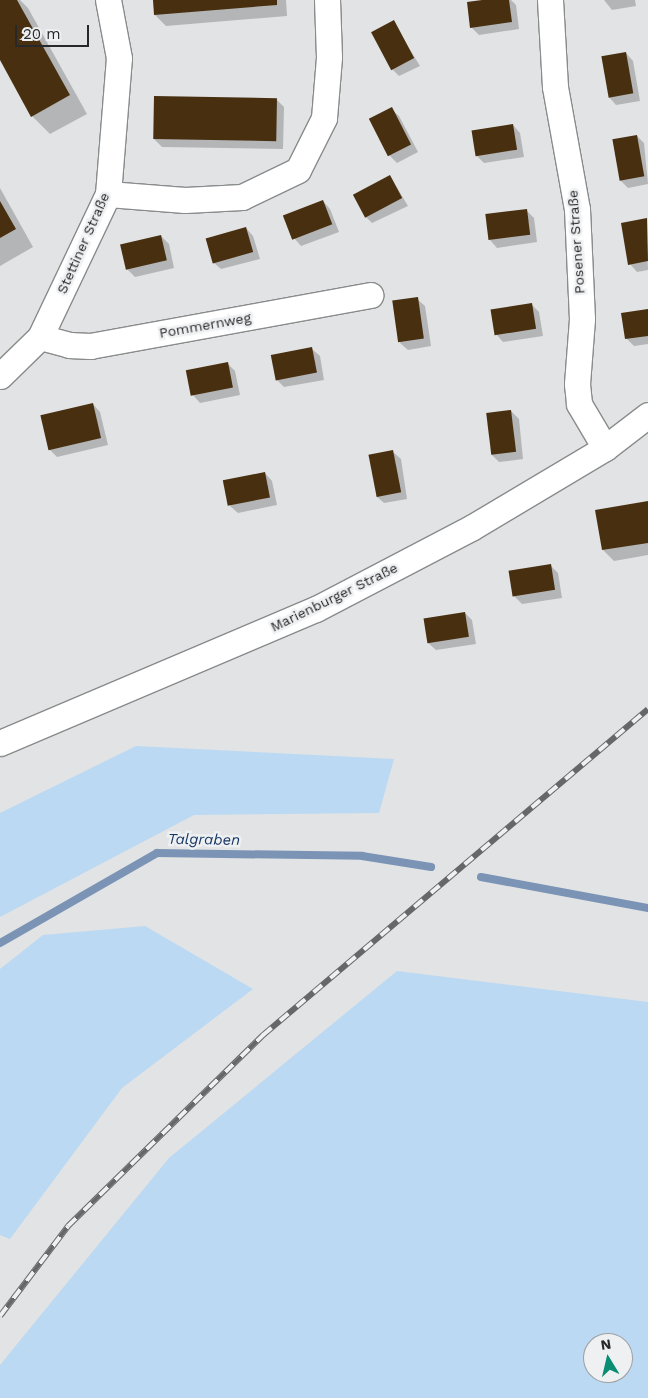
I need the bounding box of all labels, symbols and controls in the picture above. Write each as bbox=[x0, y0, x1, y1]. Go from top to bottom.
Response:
scale bar bbox=[18, 15, 91, 47]
text: 20 m bbox=[23, 25, 61, 43]
street label: Posener Straße bbox=[564, 189, 588, 295]
street label: Stettiner Straße bbox=[53, 190, 113, 296]
street label: Pommernweg bbox=[158, 309, 252, 341]
street label: Marienburger Straße bbox=[268, 559, 400, 635]
water label: Talgraben bbox=[168, 830, 240, 850]
north arrow bbox=[583, 1333, 633, 1383]
text: N bbox=[599, 1335, 612, 1353]

